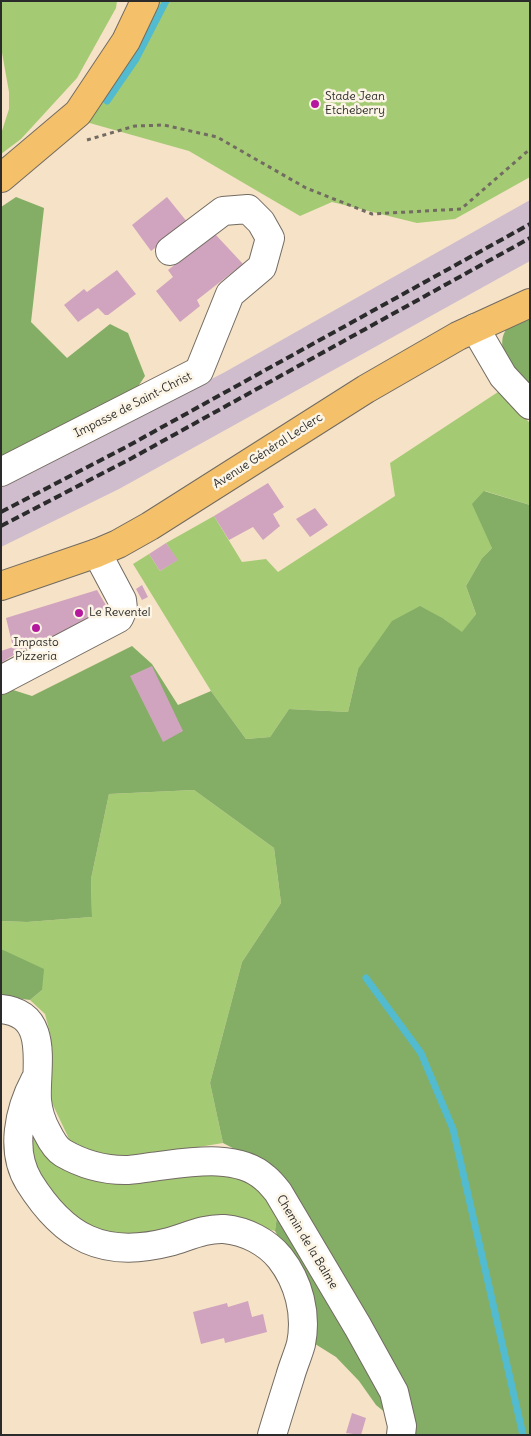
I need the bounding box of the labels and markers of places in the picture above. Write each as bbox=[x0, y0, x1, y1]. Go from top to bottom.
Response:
place label: Stade Jean Etcheberry bbox=[325, 90, 385, 118]
marker: Stade Jean Etcheberry bbox=[309, 98, 321, 110]
place label: Le Reventel bbox=[89, 606, 151, 620]
marker: Le Reventel bbox=[73, 607, 85, 619]
marker: Impasto Pizzeria bbox=[30, 622, 42, 634]
place label: Impasto Pizzeria bbox=[13, 636, 59, 664]

